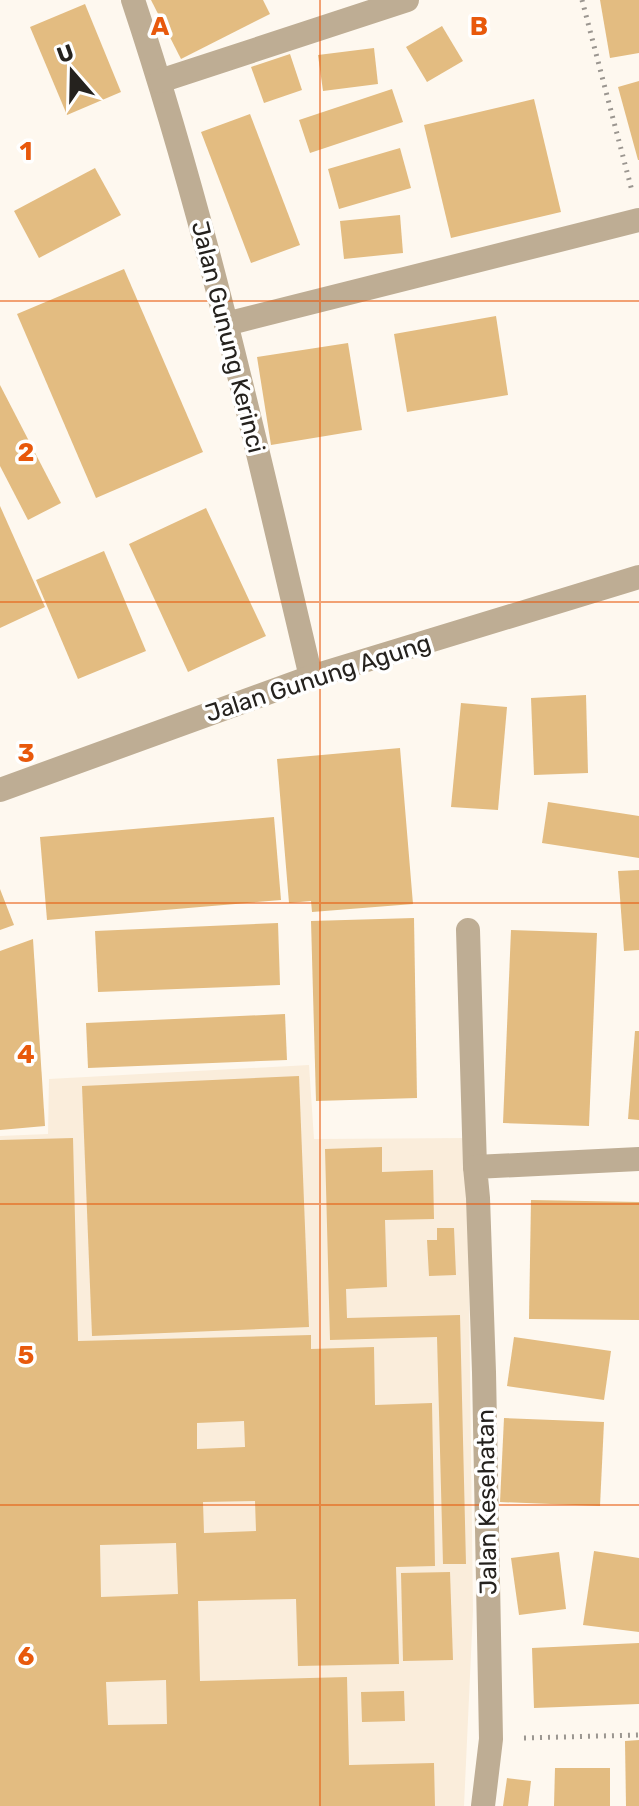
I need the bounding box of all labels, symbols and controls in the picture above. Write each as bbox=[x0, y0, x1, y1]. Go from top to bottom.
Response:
text: A bbox=[151, 11, 170, 42]
text: B bbox=[470, 11, 488, 42]
north arrow bbox=[32, 32, 112, 112]
text: U bbox=[53, 38, 77, 69]
text: 1 bbox=[20, 136, 32, 167]
street label: Jalan Gunung Kerinci bbox=[186, 218, 270, 456]
text: 2 bbox=[18, 437, 34, 468]
street label: Jalan Gunung Agung bbox=[202, 628, 434, 728]
text: 3 bbox=[17, 738, 35, 769]
text: 4 bbox=[17, 1039, 35, 1070]
text: 5 bbox=[18, 1340, 34, 1371]
street label: Jalan Kesehatan bbox=[471, 1409, 503, 1595]
text: 6 bbox=[18, 1641, 35, 1672]

